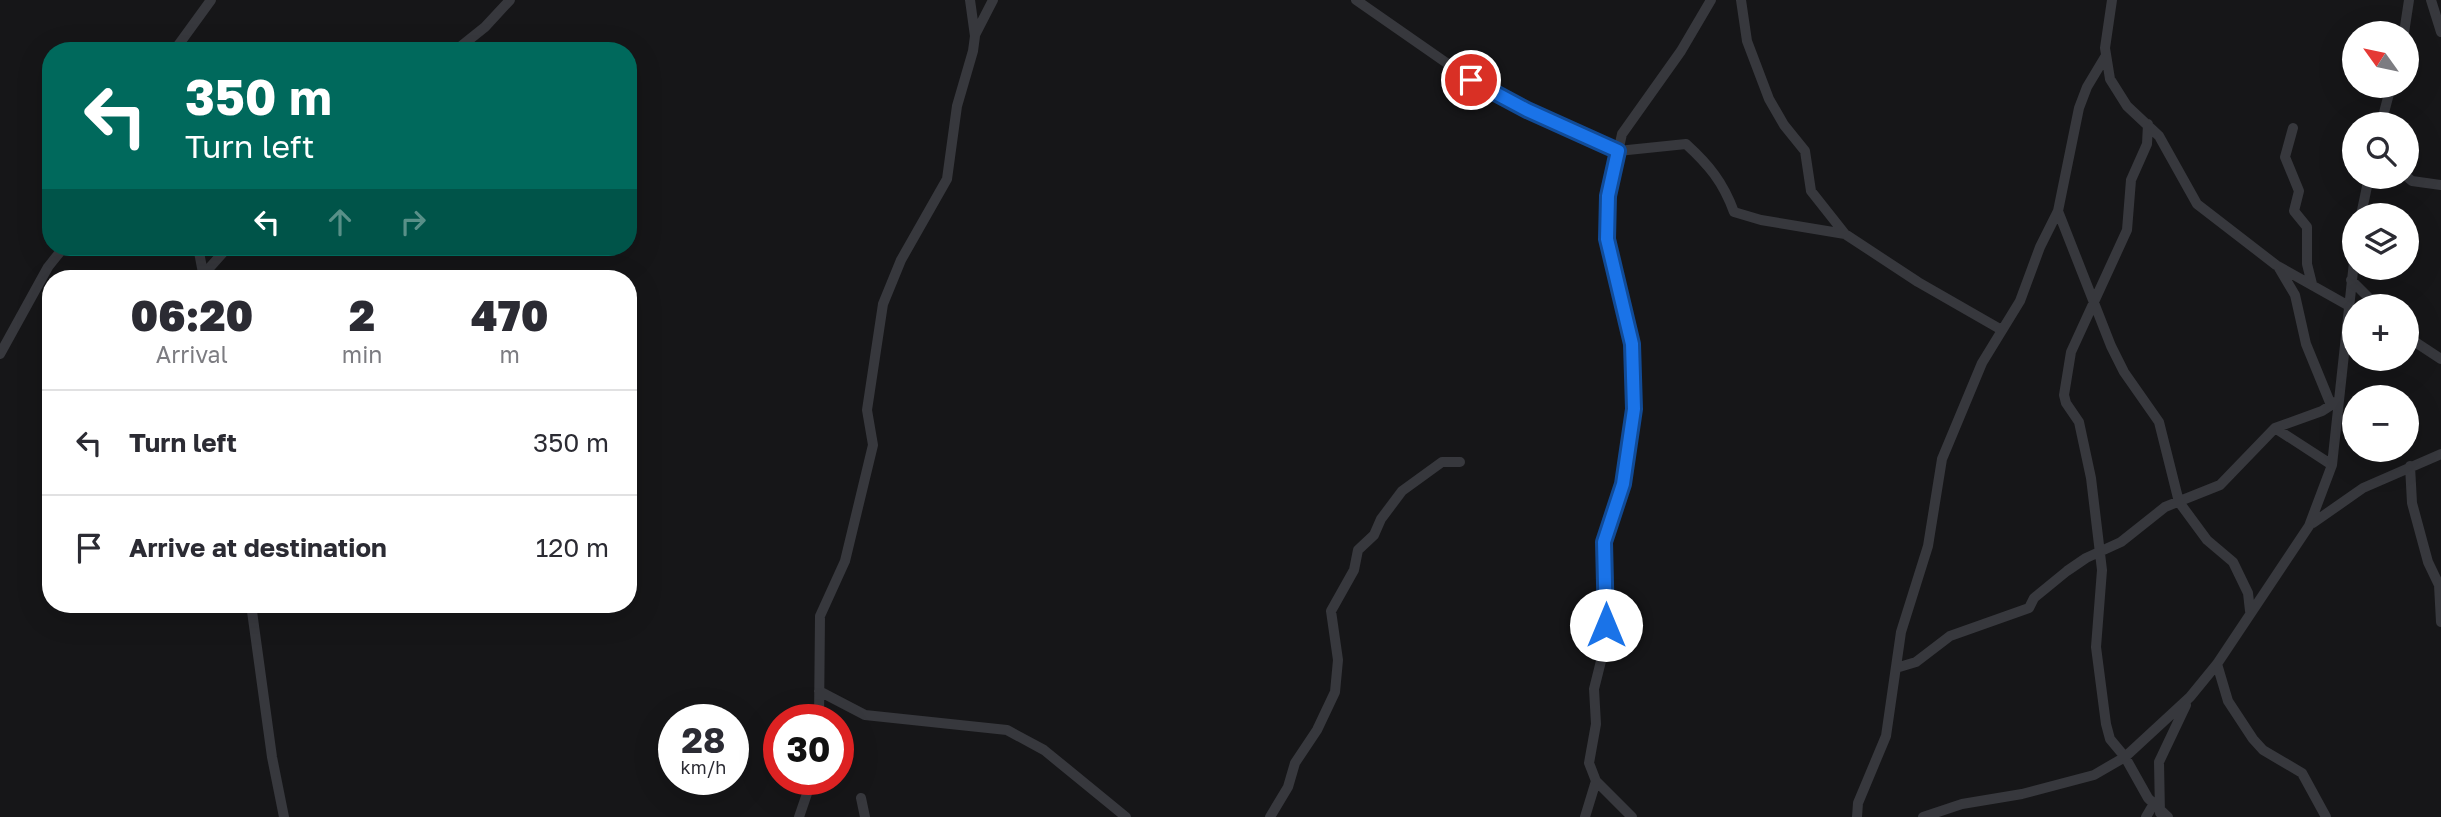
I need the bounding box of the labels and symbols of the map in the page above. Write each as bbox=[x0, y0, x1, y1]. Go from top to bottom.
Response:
north arrow bbox=[2342, 21, 2418, 98]
pin bbox=[1441, 50, 1501, 110]
position arrow bbox=[1569, 588, 1643, 662]
speed limit sign: 30 bbox=[763, 704, 854, 795]

